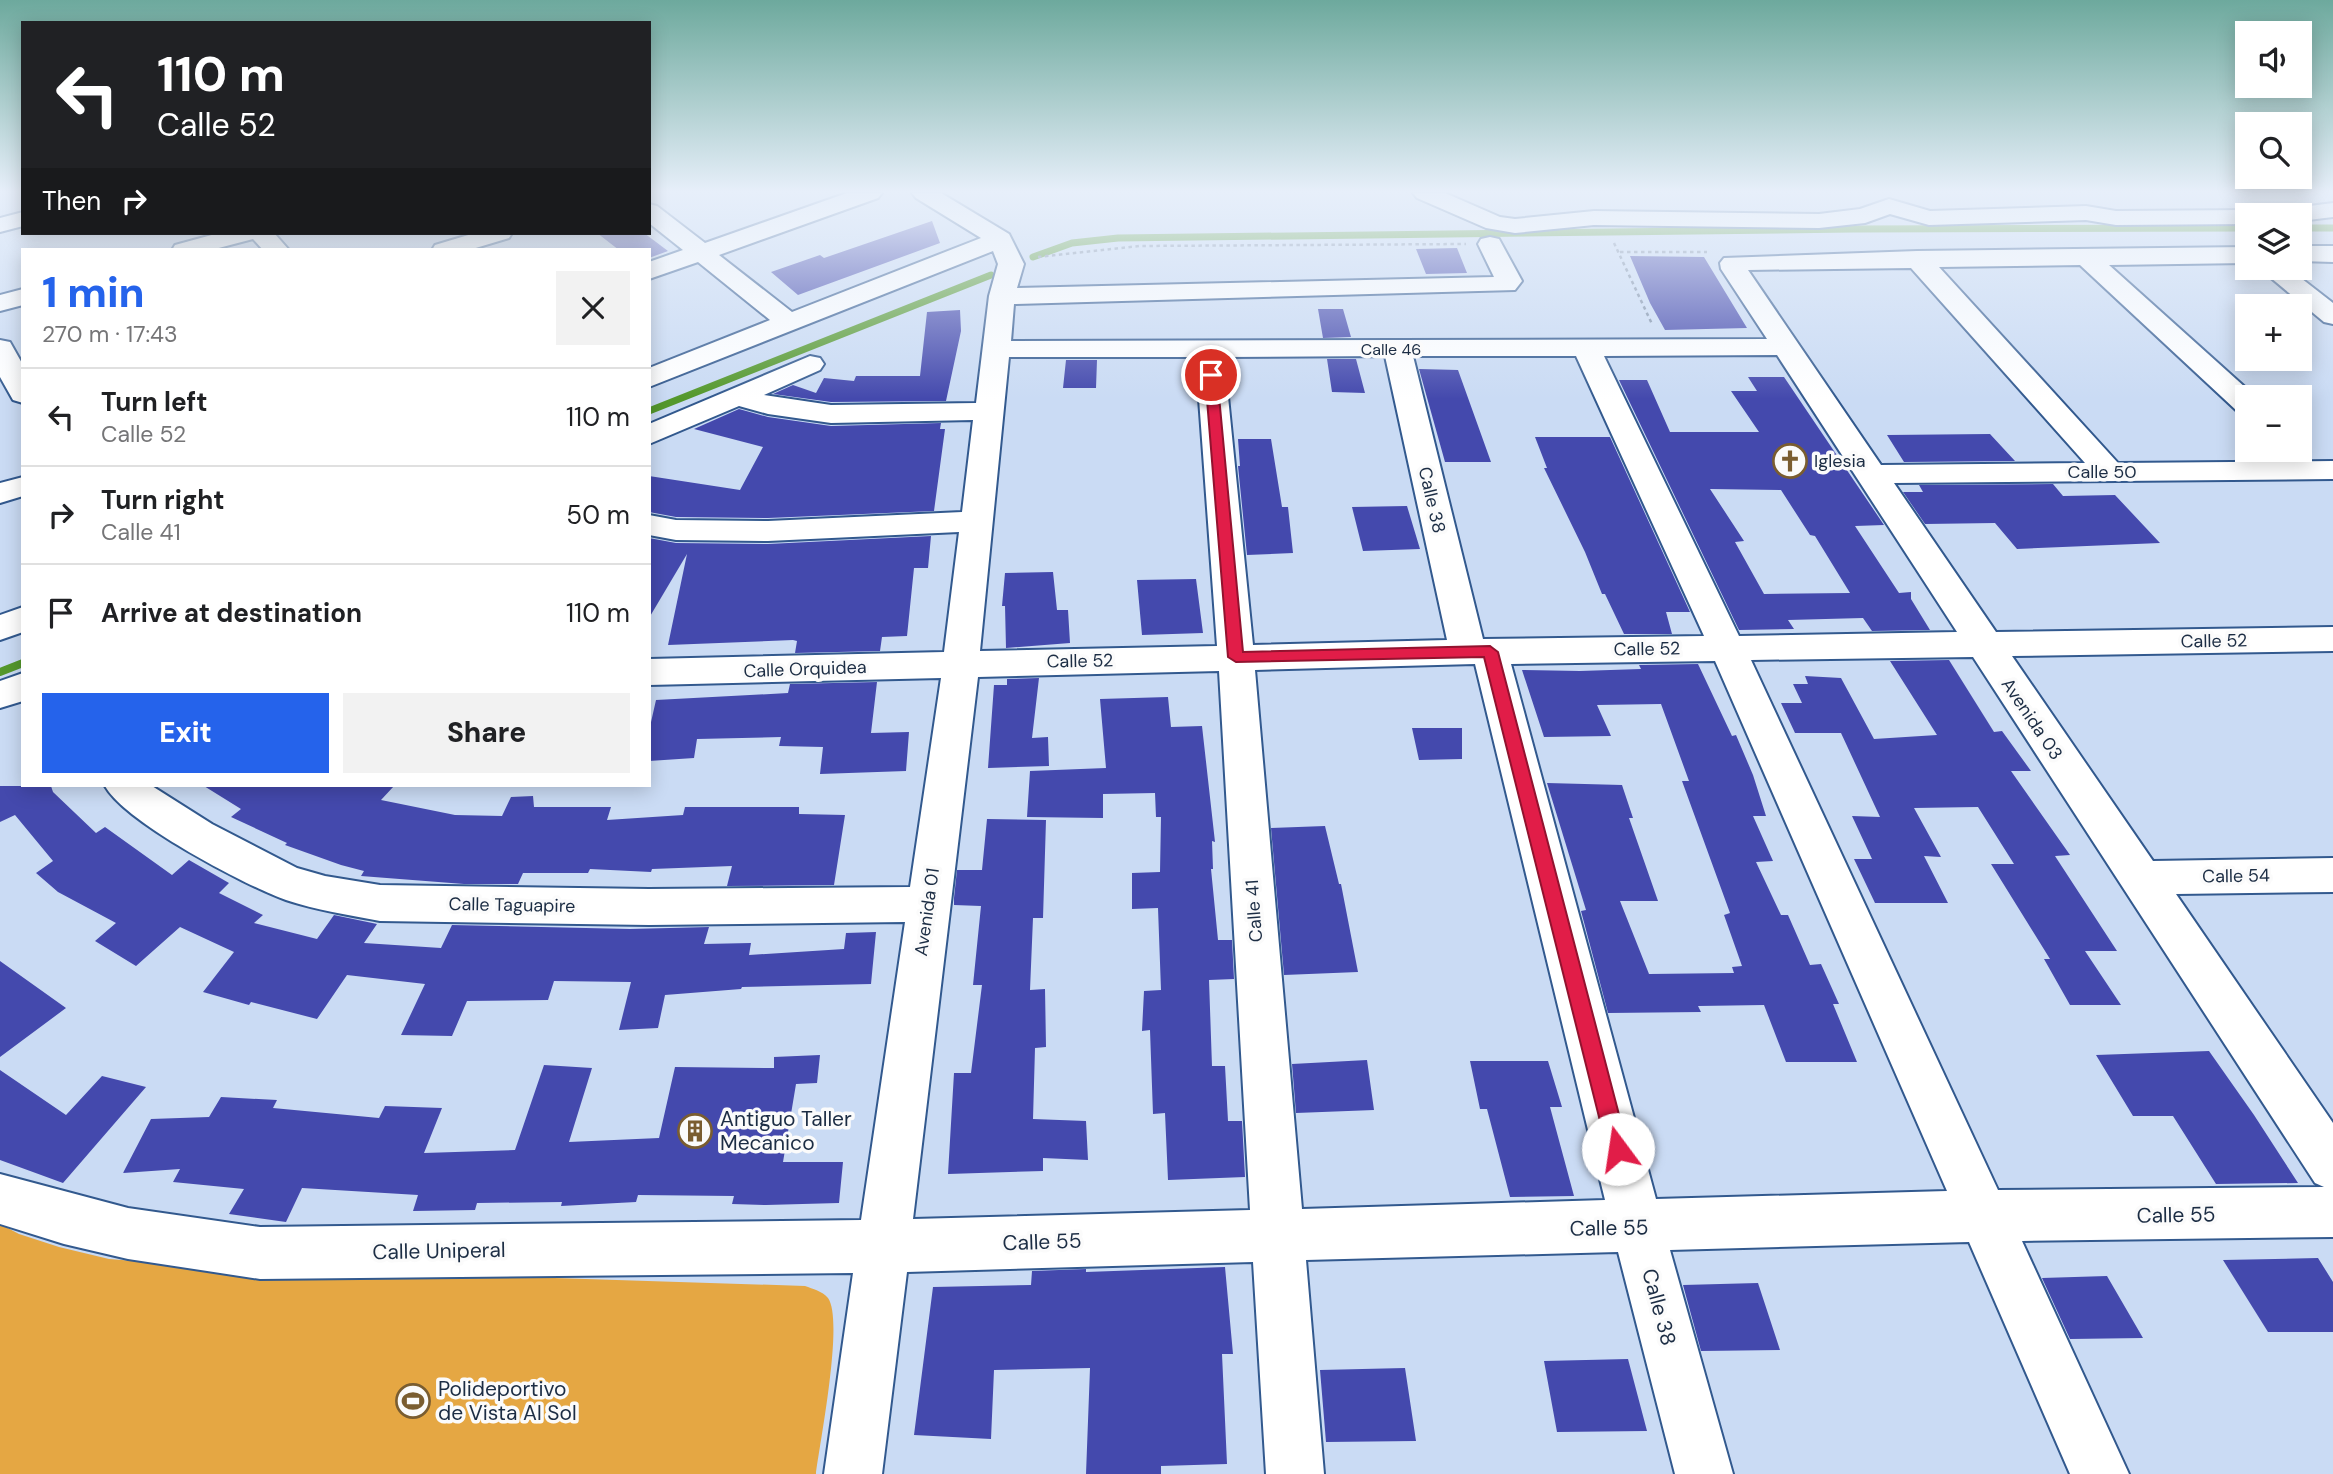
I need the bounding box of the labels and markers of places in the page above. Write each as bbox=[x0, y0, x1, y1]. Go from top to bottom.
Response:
pin bbox=[1181, 345, 1241, 405]
church icon: Iglesia bbox=[1771, 442, 1809, 480]
place label: Iglesia bbox=[1814, 449, 1866, 473]
place label: Antiguo Taller Mecanico bbox=[720, 1105, 852, 1157]
building icon: Antiguo Taller Mecanico bbox=[676, 1112, 714, 1150]
place label: Polideportivo de Vista Al Sol bbox=[438, 1375, 577, 1427]
sports icon: Polideportivo de Vista Al Sol bbox=[394, 1382, 432, 1420]

